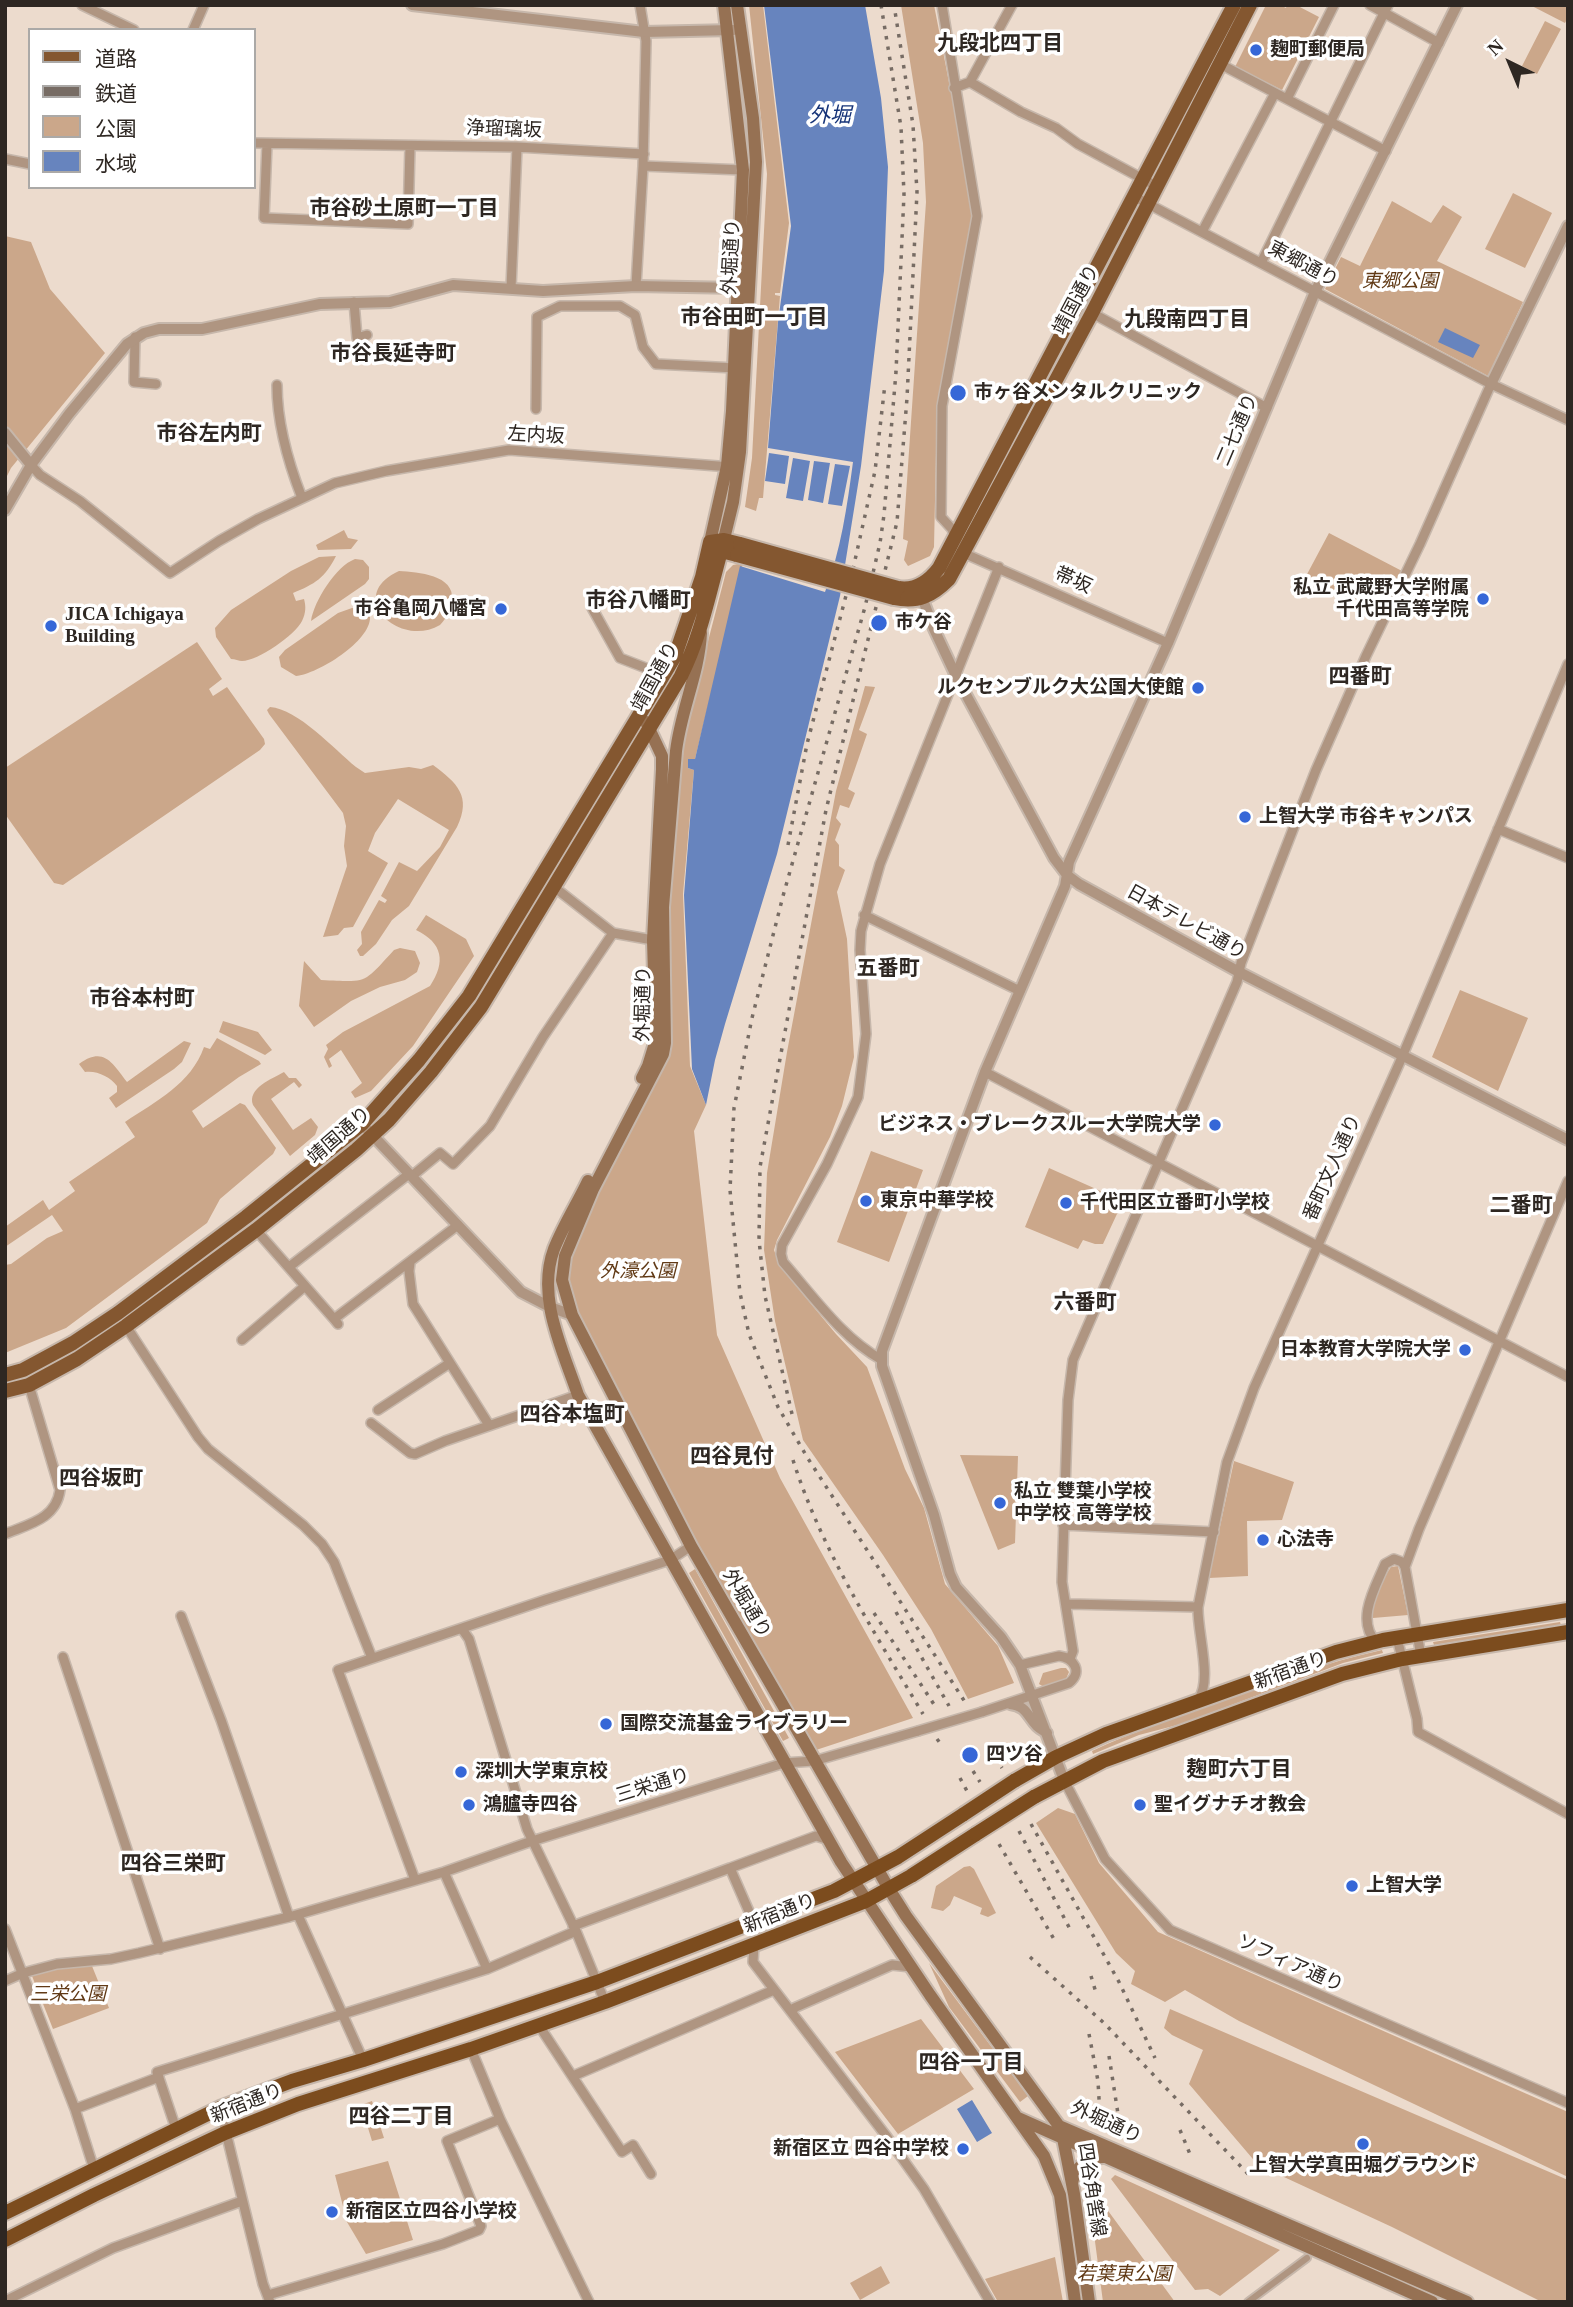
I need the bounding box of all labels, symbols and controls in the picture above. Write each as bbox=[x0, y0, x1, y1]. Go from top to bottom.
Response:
legend bbox=[28, 28, 256, 189]
north arrow bbox=[1475, 28, 1545, 98]
district label: 九段北四丁目 bbox=[937, 32, 1063, 58]
text: N bbox=[1483, 35, 1508, 60]
place label: 麹町郵便局 bbox=[1270, 39, 1365, 61]
marker: 麹町郵便局 bbox=[1248, 42, 1264, 58]
text: 道路 bbox=[95, 47, 137, 71]
text: 鉄道 bbox=[95, 82, 137, 106]
water label: 外堀 bbox=[809, 103, 851, 129]
text: 公園 bbox=[95, 117, 137, 141]
street label: 浄瑠璃坂 bbox=[466, 117, 542, 143]
text: 水域 bbox=[95, 152, 137, 176]
district label: 市谷砂土原町一丁目 bbox=[310, 197, 498, 223]
street label: 外堀通り bbox=[719, 218, 745, 296]
street label: 東郷通り bbox=[1264, 237, 1342, 293]
street label: 靖国通り bbox=[1049, 261, 1105, 339]
park label: 東郷公園 bbox=[1362, 271, 1438, 293]
district label: 市谷田町一丁目 bbox=[681, 306, 827, 332]
district label: 九段南四丁目 bbox=[1124, 308, 1250, 334]
district label: 市谷長延寺町 bbox=[330, 342, 456, 368]
place label: 市ヶ谷メンタルクリニック bbox=[974, 382, 1202, 404]
marker: 市ヶ谷メンタルクリニック bbox=[948, 383, 968, 403]
street label: 二七通り bbox=[1213, 391, 1263, 469]
district label: 市谷左内町 bbox=[157, 422, 261, 448]
street label: 左内坂 bbox=[507, 423, 565, 449]
street label: 帯坂 bbox=[1051, 563, 1095, 599]
place label: 私立 武蔵野大学附属 千代田高等学院 bbox=[1293, 577, 1469, 621]
district label: 市谷八幡町 bbox=[586, 589, 690, 615]
marker: 私立 武蔵野大学附属 千代田高等学院 bbox=[1475, 591, 1491, 607]
place label: 市谷亀岡八幡宮 bbox=[354, 598, 487, 620]
marker: 市谷亀岡八幡宮 bbox=[493, 601, 509, 617]
place label: JICA Ichigaya Building bbox=[65, 604, 184, 648]
place label: 市ケ谷 bbox=[895, 612, 952, 634]
marker: 市ケ谷 bbox=[869, 613, 889, 633]
marker: JICA Ichigaya Building bbox=[43, 618, 59, 634]
street label: 靖国通り bbox=[628, 638, 684, 716]
district label: 四番町 bbox=[1329, 665, 1391, 691]
place label: ルクセンブルク大公国大使館 bbox=[937, 677, 1184, 699]
marker: ルクセンブルク大公国大使館 bbox=[1190, 680, 1206, 696]
place label: 上智大学 市谷キャンパス bbox=[1259, 806, 1473, 828]
marker: 上智大学 市谷キャンパス bbox=[1237, 809, 1253, 825]
street label: 日本テレビ通り bbox=[1122, 881, 1250, 965]
district label: 五番町 bbox=[857, 957, 919, 983]
street label: 外堀通り bbox=[632, 966, 656, 1042]
district label: 市谷本村町 bbox=[90, 987, 194, 1013]
street label: 靖国通り bbox=[304, 1102, 376, 1170]
street label: 番町文人通り bbox=[1299, 1111, 1367, 1225]
place label: ビジネス・ブレークスルー大学院大学 bbox=[878, 1114, 1201, 1136]
marker: ビジネス・ブレークスルー大学院大学 bbox=[1207, 1117, 1223, 1133]
place label: 東京中華学校 bbox=[880, 1190, 994, 1212]
place label: 千代田区立番町小学校 bbox=[1080, 1192, 1270, 1214]
marker: 東京中華学校 bbox=[858, 1193, 874, 1209]
district label: 二番町 bbox=[1490, 1194, 1552, 1220]
marker: 千代田区立番町小学校 bbox=[1058, 1195, 1074, 1211]
park label: 外濠公園 bbox=[600, 1261, 676, 1283]
district label: 六番町 bbox=[1054, 1291, 1116, 1317]
place label: 日本教育大学院大学 bbox=[1280, 1339, 1451, 1361]
marker: 日本教育大学院大学 bbox=[1457, 1342, 1473, 1358]
district label: 四谷本塩町 bbox=[520, 1403, 624, 1429]
district label: 四谷見付 bbox=[690, 1445, 774, 1471]
district label: 四谷坂町 bbox=[59, 1467, 143, 1493]
place label: 私立 雙葉小学校 中学校 高等学校 bbox=[1014, 1481, 1152, 1525]
marker: 私立 雙葉小学校 中学校 高等学校 bbox=[992, 1495, 1008, 1511]
place label: 心法寺 bbox=[1277, 1529, 1334, 1551]
marker: 心法寺 bbox=[1255, 1532, 1271, 1548]
street label: 外堀通り bbox=[717, 1565, 775, 1643]
street label: 新宿通り bbox=[1251, 1647, 1331, 1695]
place label: 国際交流基金ライブラリー bbox=[620, 1713, 848, 1735]
marker: 国際交流基金ライブラリー bbox=[598, 1716, 614, 1732]
place label: 四ツ谷 bbox=[986, 1744, 1043, 1766]
marker: 四ツ谷 bbox=[960, 1745, 980, 1765]
district label: 麹町六丁目 bbox=[1187, 1758, 1291, 1784]
place label: 深圳大学東京校 bbox=[475, 1761, 608, 1783]
marker: 深圳大学東京校 bbox=[453, 1764, 469, 1780]
street label: 三栄通り bbox=[613, 1764, 693, 1808]
place label: 鴻臚寺四谷 bbox=[483, 1794, 578, 1816]
place label: 聖イグナチオ教会 bbox=[1154, 1794, 1306, 1816]
marker: 鴻臚寺四谷 bbox=[461, 1797, 477, 1813]
marker: 聖イグナチオ教会 bbox=[1132, 1797, 1148, 1813]
district label: 四谷三栄町 bbox=[121, 1852, 225, 1878]
place label: 上智大学 bbox=[1366, 1875, 1442, 1897]
marker: 上智大学 bbox=[1344, 1878, 1360, 1894]
street label: 新宿通り bbox=[740, 1889, 820, 1939]
street label: ソフィア通り bbox=[1233, 1930, 1347, 1998]
park label: 三栄公園 bbox=[30, 1984, 106, 2006]
district label: 四谷一丁目 bbox=[919, 2051, 1023, 2077]
street label: 新宿通り bbox=[207, 2079, 287, 2129]
street label: 外堀通り bbox=[1067, 2097, 1145, 2149]
district label: 四谷二丁目 bbox=[349, 2105, 453, 2131]
marker: 上智大学真田堀グラウンド bbox=[1355, 2136, 1371, 2152]
place label: 新宿区立 四谷中学校 bbox=[773, 2138, 949, 2160]
marker: 新宿区立 四谷中学校 bbox=[955, 2141, 971, 2157]
street label: 四谷角筈線 bbox=[1072, 2141, 1110, 2239]
place label: 上智大学真田堀グラウンド bbox=[1249, 2155, 1477, 2177]
place label: 新宿区立四谷小学校 bbox=[346, 2201, 517, 2223]
marker: 新宿区立四谷小学校 bbox=[324, 2204, 340, 2220]
park label: 若葉東公園 bbox=[1077, 2264, 1171, 2286]

